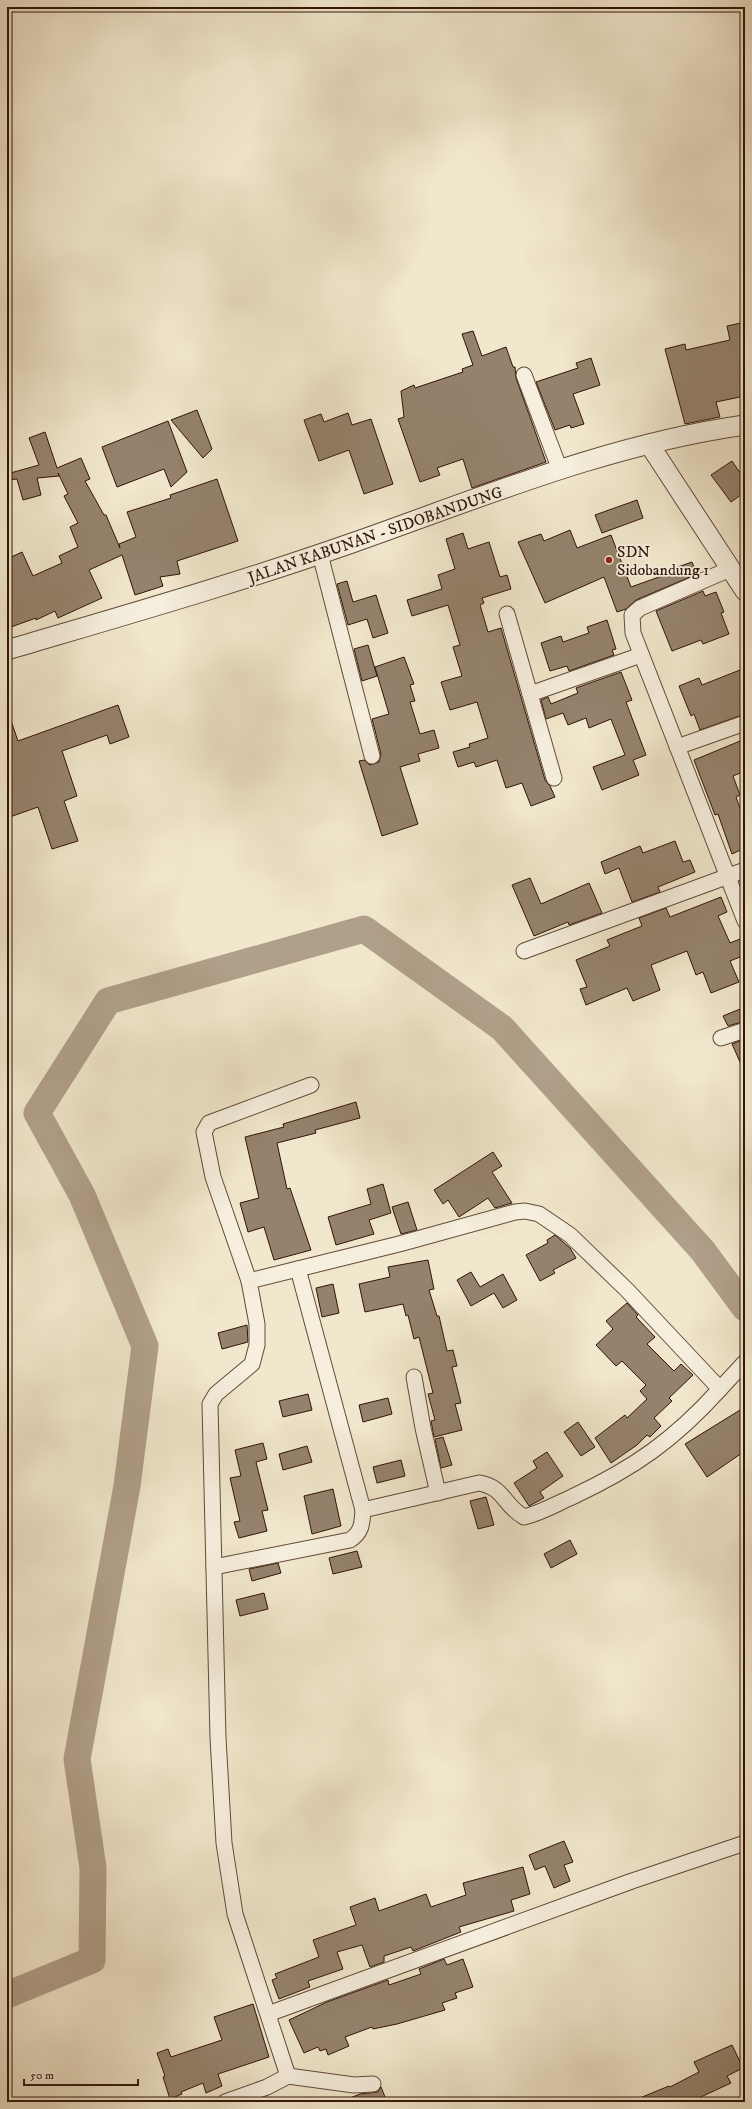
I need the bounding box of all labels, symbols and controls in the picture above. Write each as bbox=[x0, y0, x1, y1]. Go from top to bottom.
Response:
street label: JALAN KABUNAN - SIDOBANDUNG bbox=[243, 482, 505, 589]
place label: SDN Sidobandung 1 bbox=[617, 542, 709, 580]
marker: SDN Sidobandung 1 bbox=[604, 555, 614, 565]
scale bar bbox=[24, 2061, 138, 2087]
text: 50 m bbox=[30, 2068, 54, 2083]

